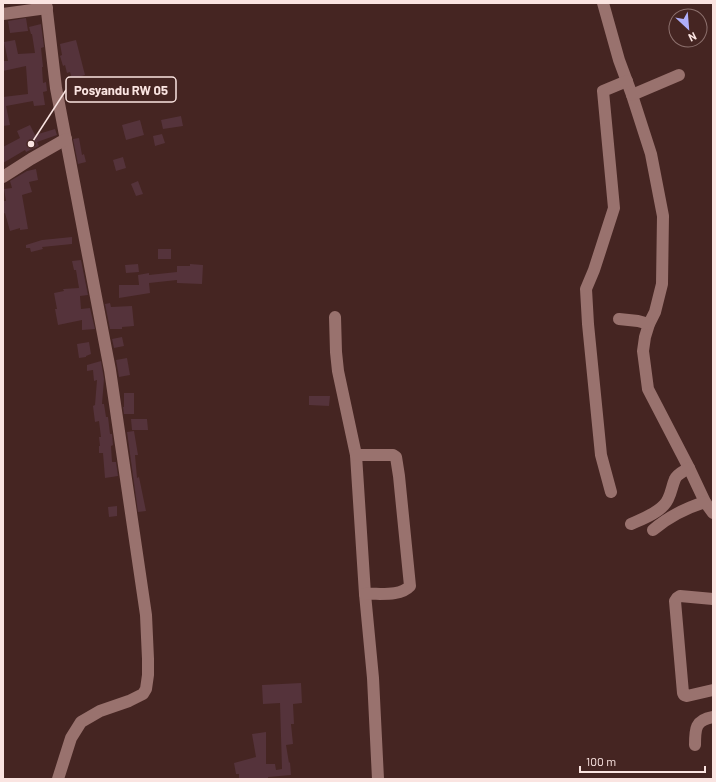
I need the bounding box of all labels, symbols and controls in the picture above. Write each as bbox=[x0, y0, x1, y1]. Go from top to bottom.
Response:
north arrow bbox=[668, 8, 708, 48]
text: N bbox=[686, 30, 699, 45]
callout: Posyandu RW 05 bbox=[66, 77, 176, 102]
text: Posyandu RW 05 bbox=[74, 82, 168, 98]
scale bar bbox=[580, 748, 705, 774]
text: 100 m bbox=[586, 754, 616, 768]

